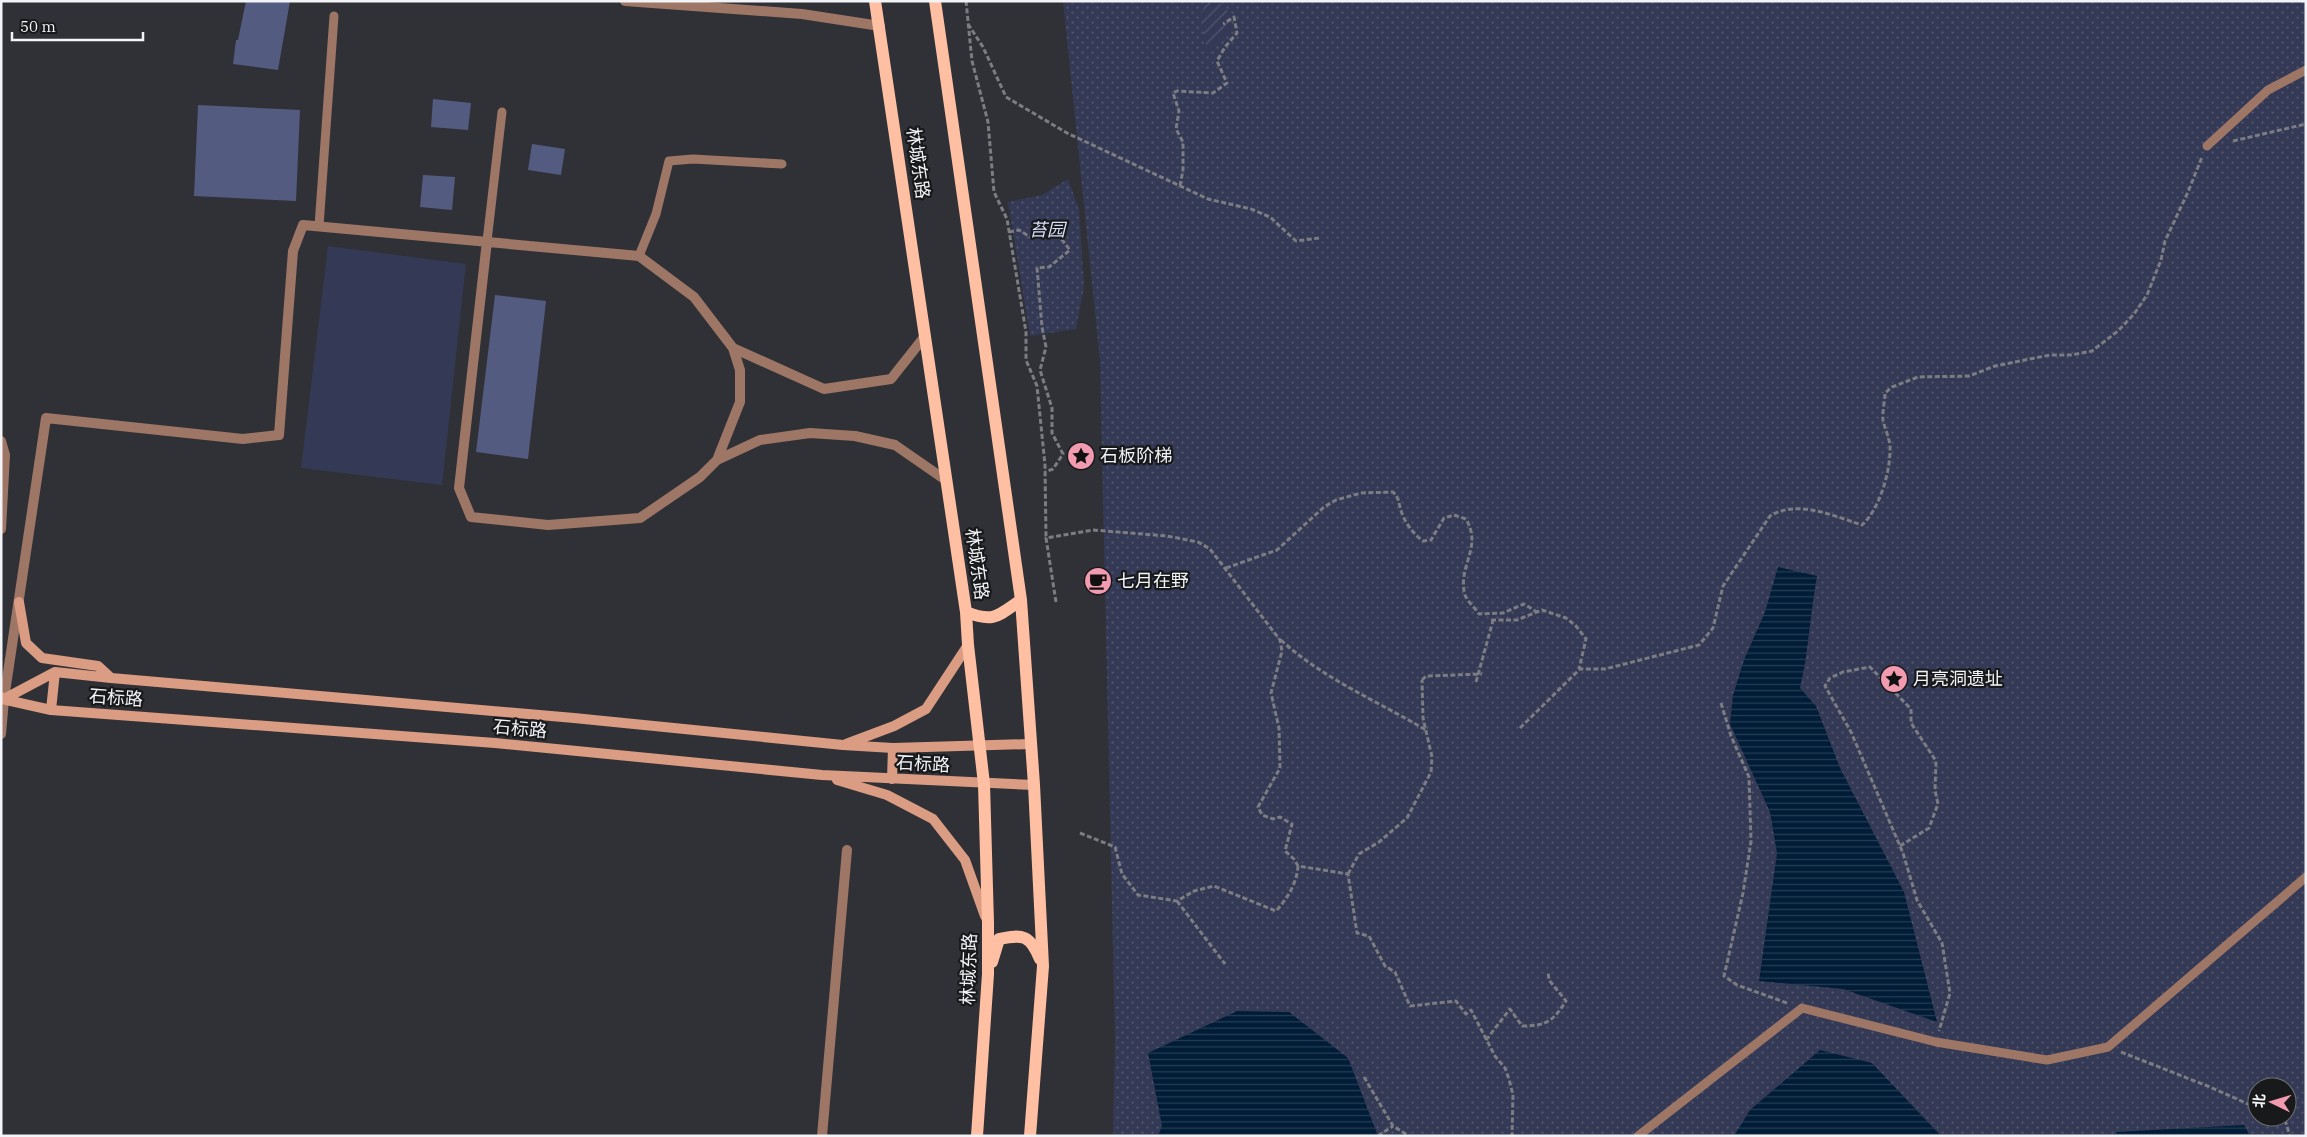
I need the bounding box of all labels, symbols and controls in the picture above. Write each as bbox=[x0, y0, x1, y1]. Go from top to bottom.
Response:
scale bar bbox=[12, 10, 144, 42]
text: 50 m bbox=[20, 17, 56, 36]
street label: 林城东路 bbox=[902, 126, 935, 200]
park label: 苔园 bbox=[1029, 218, 1068, 241]
place icon: 石板阶梯 bbox=[1066, 441, 1096, 471]
place label: 石板阶梯 bbox=[1100, 444, 1172, 467]
street label: 林城东路 bbox=[961, 527, 994, 601]
cafe icon: 七月在野 bbox=[1083, 566, 1113, 596]
place label: 七月在野 bbox=[1117, 569, 1189, 592]
place icon: 月亮洞遗址 bbox=[1879, 664, 1909, 694]
place label: 月亮洞遗址 bbox=[1913, 667, 2003, 690]
street label: 石标路 bbox=[88, 684, 144, 711]
street label: 石标路 bbox=[492, 715, 548, 742]
street label: 石标路 bbox=[895, 751, 951, 776]
street label: 林城东路 bbox=[956, 933, 981, 1005]
north arrow bbox=[2247, 1077, 2297, 1127]
text: 北 bbox=[2249, 1093, 2269, 1109]

